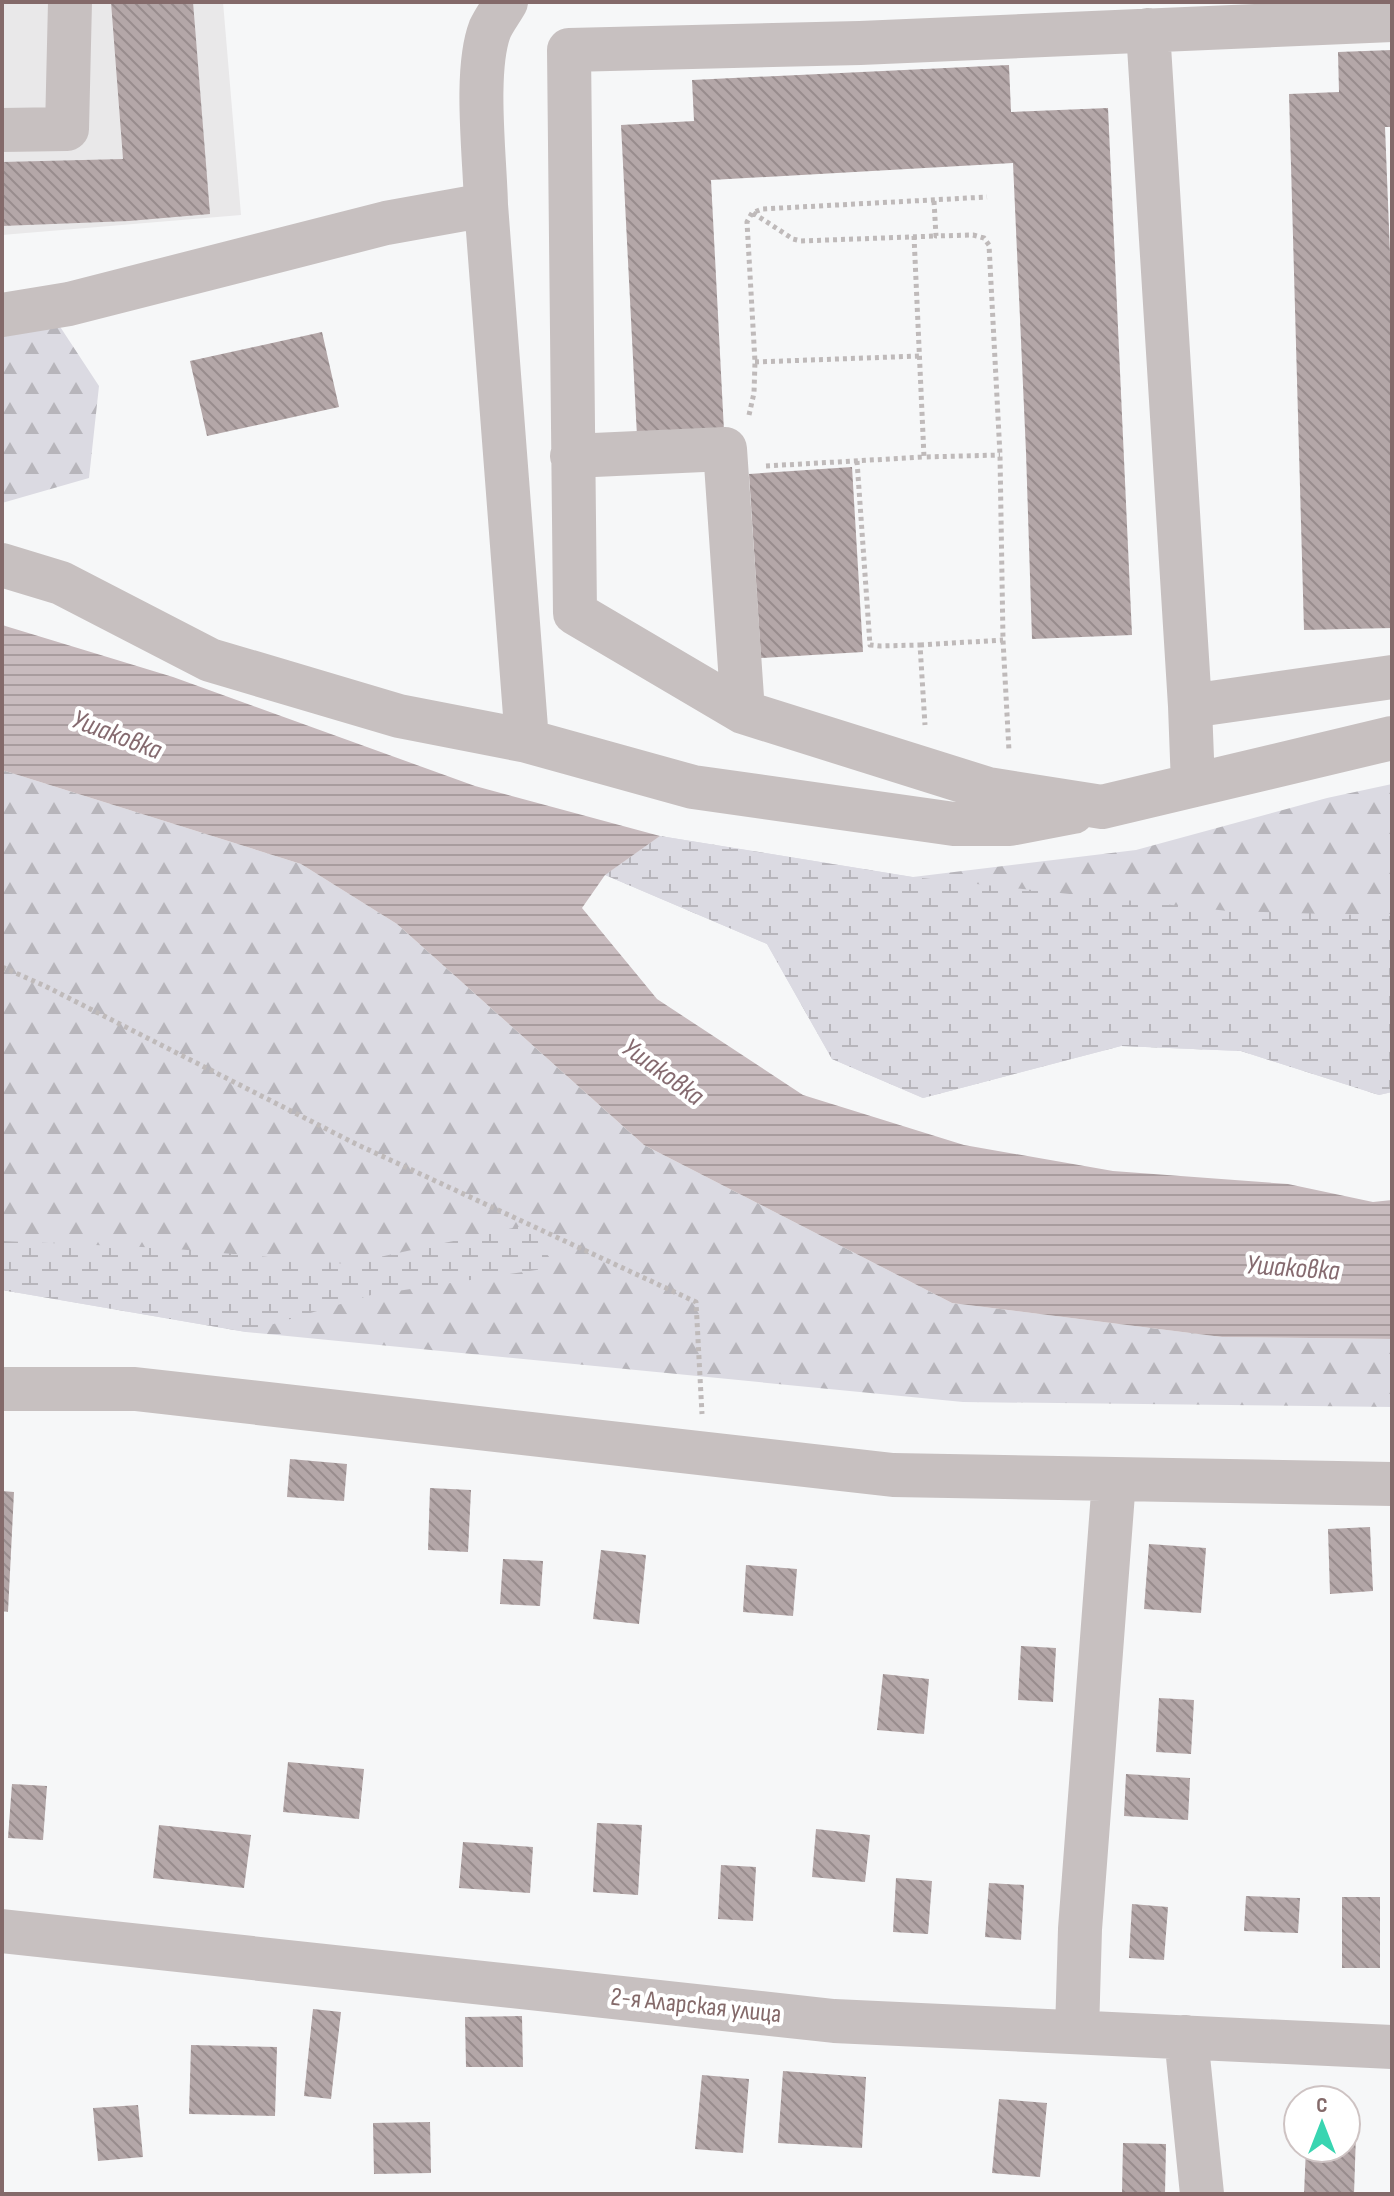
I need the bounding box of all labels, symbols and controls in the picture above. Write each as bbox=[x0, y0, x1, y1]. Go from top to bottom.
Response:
water label: Ушаковка bbox=[67, 703, 167, 767]
water label: Ушаковка bbox=[616, 1031, 711, 1113]
water label: Ушаковка bbox=[1245, 1248, 1341, 1288]
street label: 2-я Аларская улица bbox=[609, 1982, 783, 2030]
north arrow bbox=[1282, 2084, 1362, 2164]
text: С bbox=[1316, 2092, 1328, 2119]

